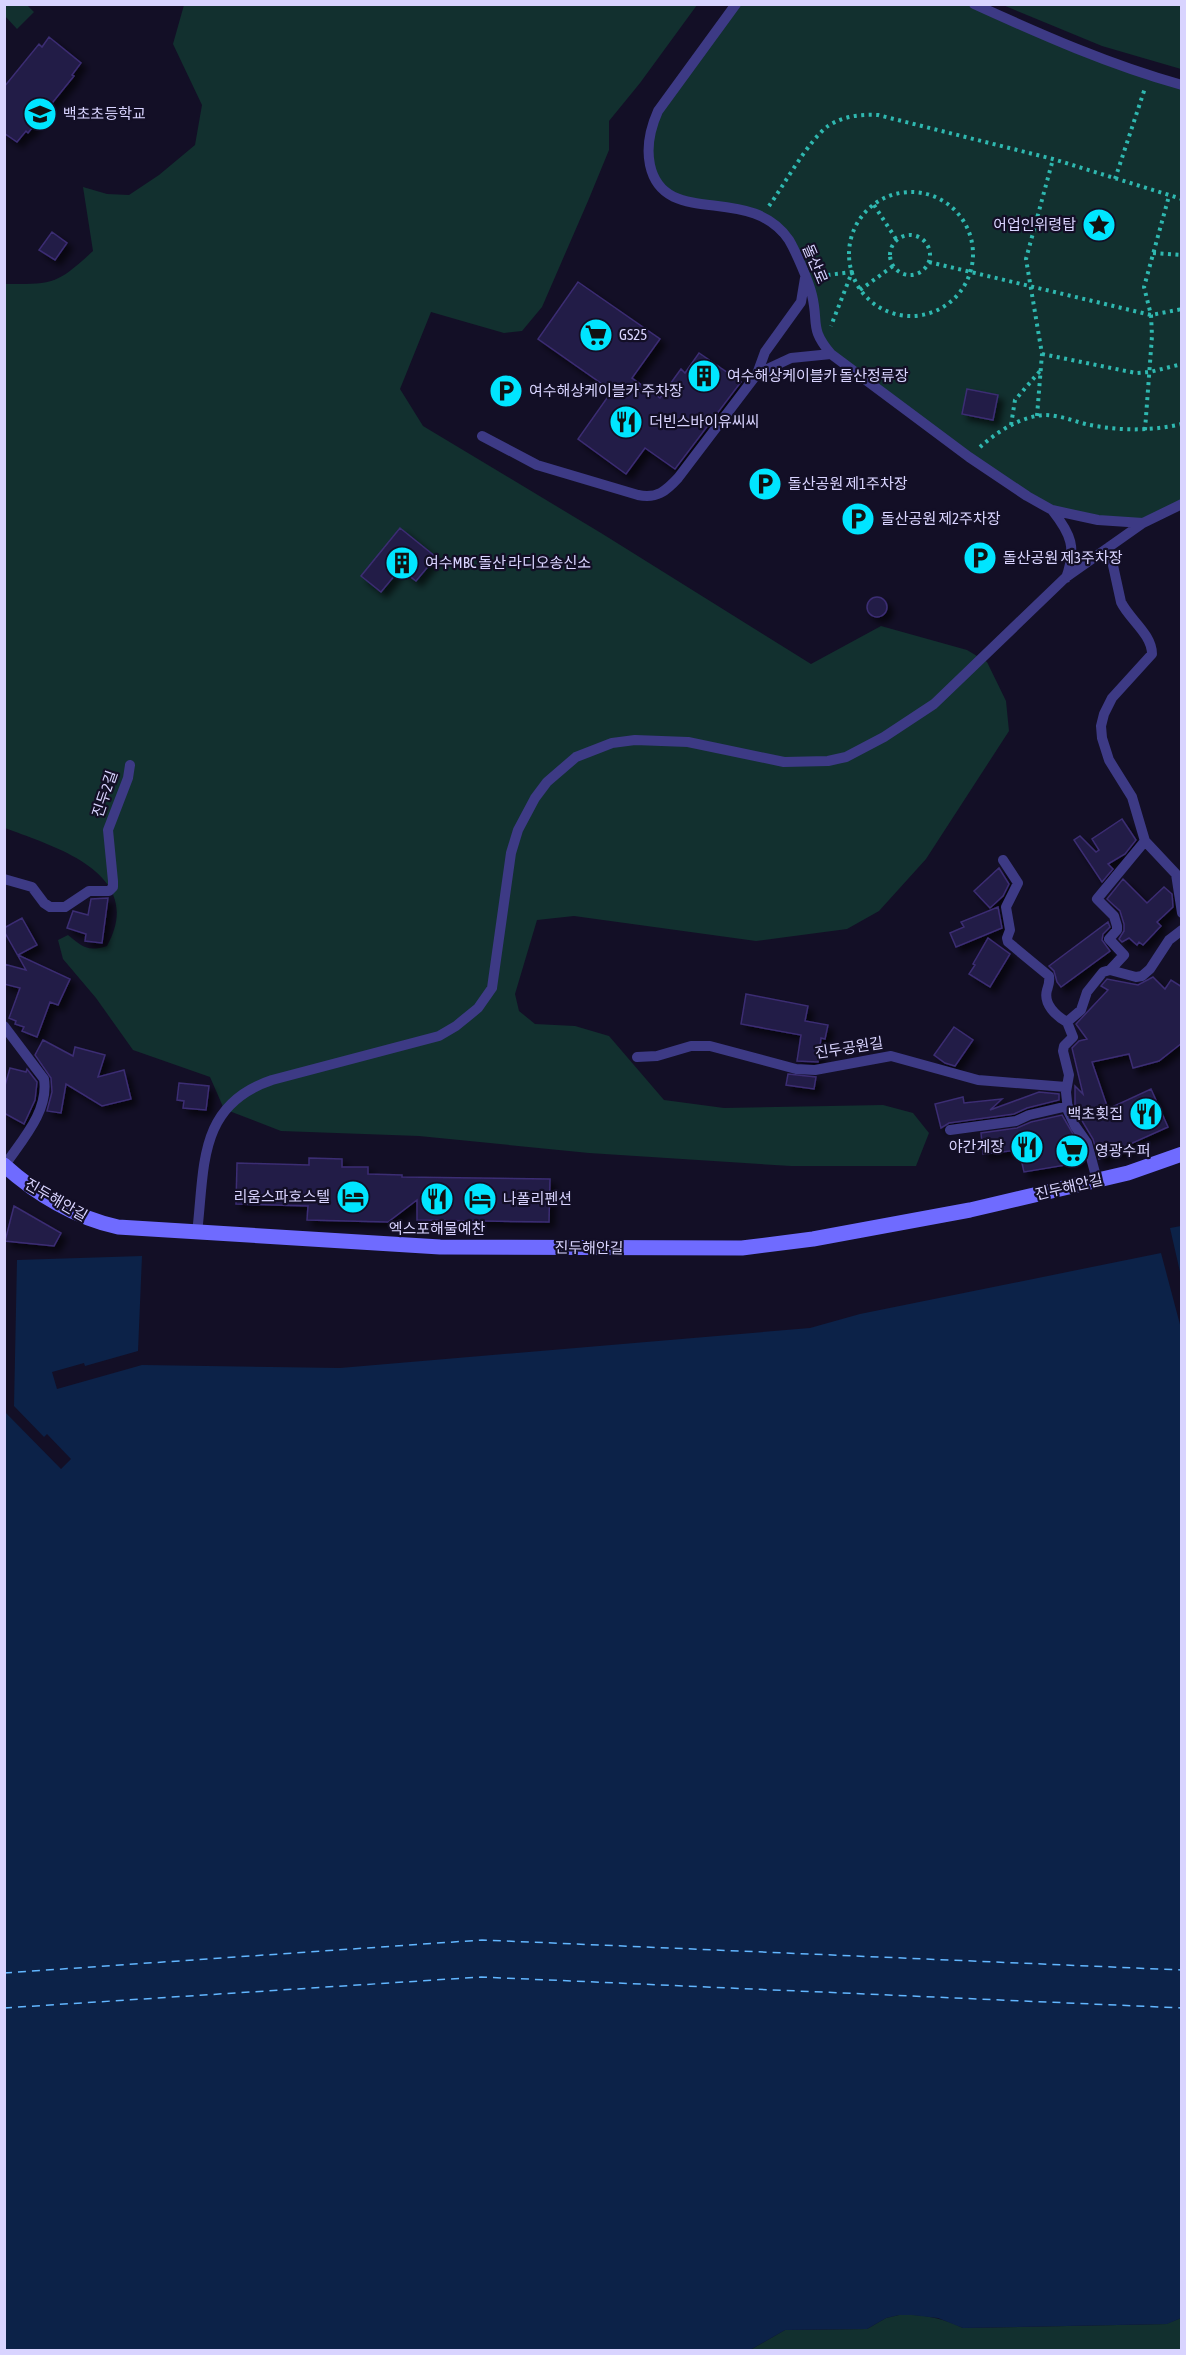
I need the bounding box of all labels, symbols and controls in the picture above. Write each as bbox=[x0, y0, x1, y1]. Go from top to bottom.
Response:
school or university icon: 백초초등학교 bbox=[22, 96, 58, 132]
place label: 백초초등학교 bbox=[63, 105, 146, 122]
place icon: 어업인위령탑 bbox=[1081, 207, 1117, 243]
place label: 어업인위령탑 bbox=[993, 216, 1076, 233]
street label: 돌산로 bbox=[800, 241, 831, 286]
supermarket icon: GS25 bbox=[578, 317, 614, 353]
place label: GS25 bbox=[619, 326, 647, 343]
building icon: 여수해상케이블카 돌산정류장 bbox=[686, 358, 722, 394]
place label: 여수해상케이블카 돌산정류장 bbox=[727, 367, 909, 384]
parking icon: 여수해상케이블카 주차장 bbox=[488, 373, 524, 409]
place label: 여수해상케이블카 주차장 bbox=[529, 382, 683, 399]
restaurant icon: 더빈스바이유씨씨 bbox=[608, 404, 644, 440]
place label: 더빈스바이유씨씨 bbox=[649, 413, 759, 430]
parking icon: 돌산공원 제1주차장 bbox=[747, 466, 783, 502]
place label: 돌산공원 제1주차장 bbox=[788, 475, 908, 492]
parking icon: 돌산공원 제2주차장 bbox=[840, 501, 876, 537]
place label: 돌산공원 제2주차장 bbox=[881, 510, 1001, 527]
parking icon: 돌산공원 제3주차장 bbox=[962, 540, 998, 576]
building icon: 여수MBC 돌산 라디오송신소 bbox=[384, 545, 420, 581]
place label: 돌산공원 제3주차장 bbox=[1003, 549, 1123, 566]
place label: 여수MBC 돌산 라디오송신소 bbox=[425, 554, 591, 571]
street label: 진두2길 bbox=[89, 768, 120, 820]
street label: 진두공원길 bbox=[814, 1034, 884, 1061]
restaurant icon: 백초횟집 bbox=[1128, 1096, 1164, 1132]
place label: 백초횟집 bbox=[1068, 1105, 1123, 1122]
restaurant icon: 야간게장 bbox=[1009, 1129, 1045, 1165]
supermarket icon: 영광수퍼 bbox=[1054, 1133, 1090, 1169]
place label: 야간게장 bbox=[949, 1138, 1004, 1155]
place label: 영광수퍼 bbox=[1095, 1142, 1150, 1159]
street label: 진두해안길 bbox=[1033, 1170, 1104, 1203]
street label: 진두해안길 bbox=[22, 1175, 90, 1224]
hotel icon: 리움스파호스텔 bbox=[335, 1179, 371, 1215]
restaurant icon: 엑스포해물예찬 bbox=[419, 1181, 455, 1217]
hotel icon: 나폴리펜션 bbox=[462, 1181, 498, 1217]
place label: 리움스파호스텔 bbox=[233, 1188, 330, 1205]
place label: 나폴리펜션 bbox=[503, 1190, 572, 1207]
place label: 엑스포해물예찬 bbox=[389, 1220, 485, 1237]
street label: 진두해안길 bbox=[554, 1238, 624, 1257]

